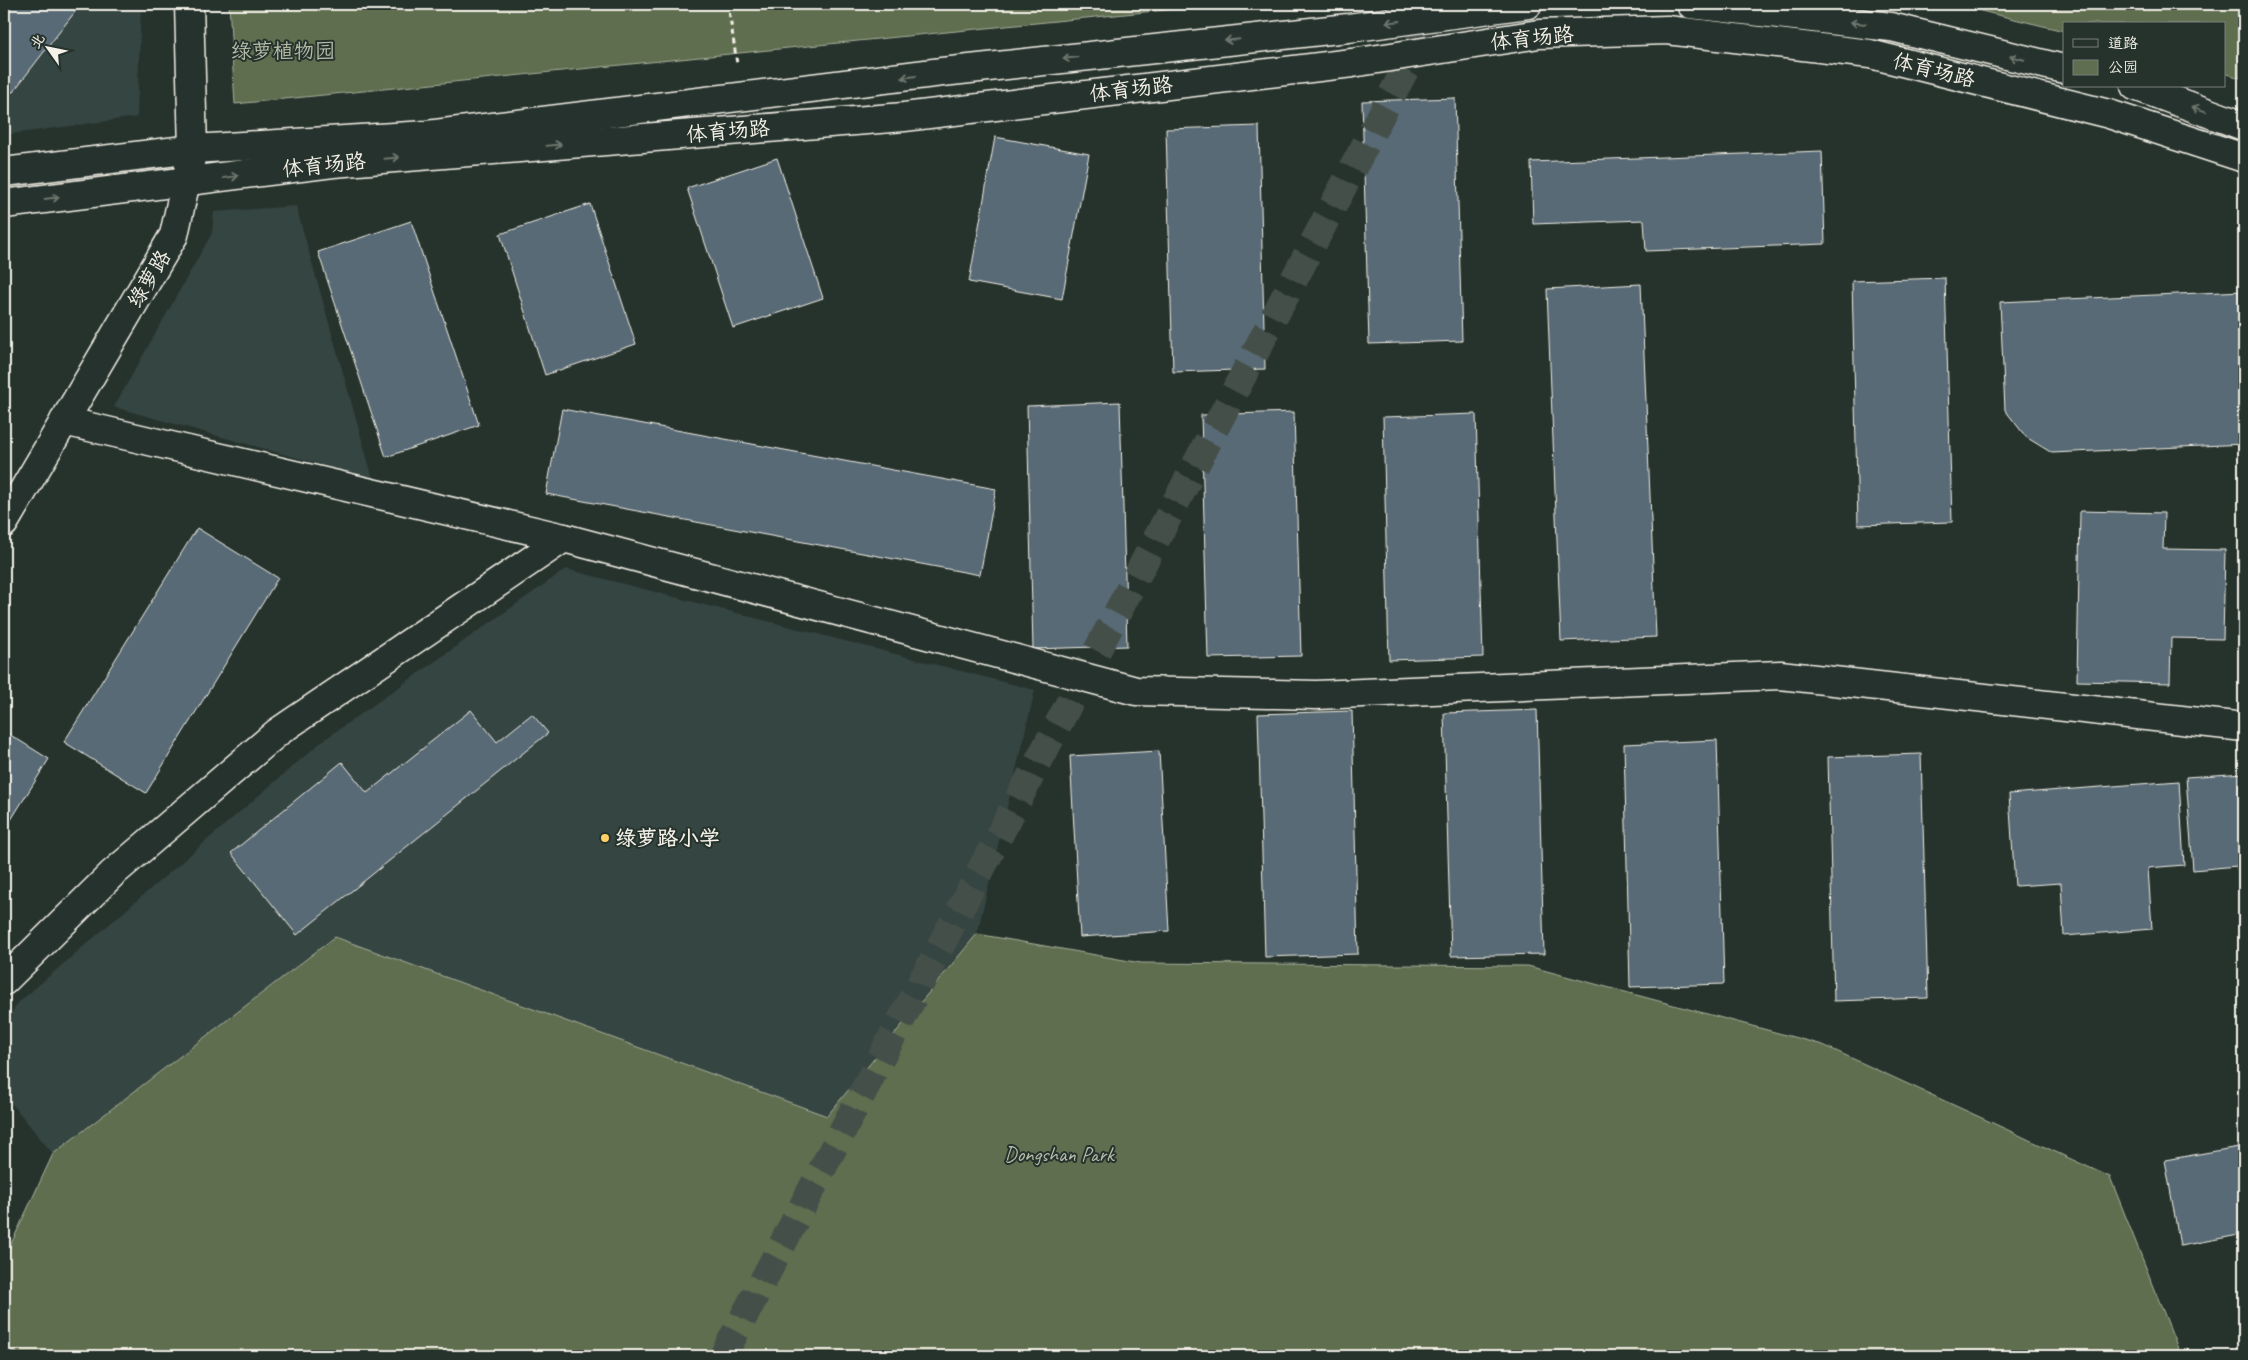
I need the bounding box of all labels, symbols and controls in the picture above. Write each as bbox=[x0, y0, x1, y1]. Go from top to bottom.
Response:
one-way arrow bbox=[1385, 17, 1401, 27]
one-way arrow bbox=[1851, 18, 1867, 28]
street label: 体育场路 bbox=[1489, 21, 1575, 55]
north arrow bbox=[22, 22, 72, 72]
legend bbox=[2063, 22, 2226, 88]
text: 北 bbox=[27, 31, 48, 52]
text: 道路 bbox=[2108, 34, 2138, 53]
one-way arrow bbox=[1224, 35, 1240, 45]
park label: 绿萝植物园 bbox=[231, 38, 336, 64]
street label: 体育场路 bbox=[1890, 47, 1978, 93]
one-way arrow bbox=[1062, 53, 1078, 63]
one-way arrow bbox=[2009, 53, 2025, 62]
text: 公园 bbox=[2108, 58, 2138, 77]
street label: 体育场路 bbox=[1088, 71, 1174, 107]
one-way arrow bbox=[901, 72, 917, 82]
one-way arrow bbox=[2191, 104, 2207, 113]
street label: 体育场路 bbox=[685, 114, 771, 148]
one-way arrow bbox=[546, 140, 562, 150]
street label: 体育场路 bbox=[281, 148, 367, 182]
one-way arrow bbox=[384, 153, 400, 163]
one-way arrow bbox=[223, 171, 239, 181]
one-way arrow bbox=[44, 193, 60, 203]
street label: 绿萝路 bbox=[122, 245, 176, 313]
place label: 绿萝路小学 bbox=[615, 825, 720, 851]
marker: 绿萝路小学 bbox=[599, 832, 611, 844]
park label: Dongshan Park bbox=[1004, 1141, 1116, 1167]

